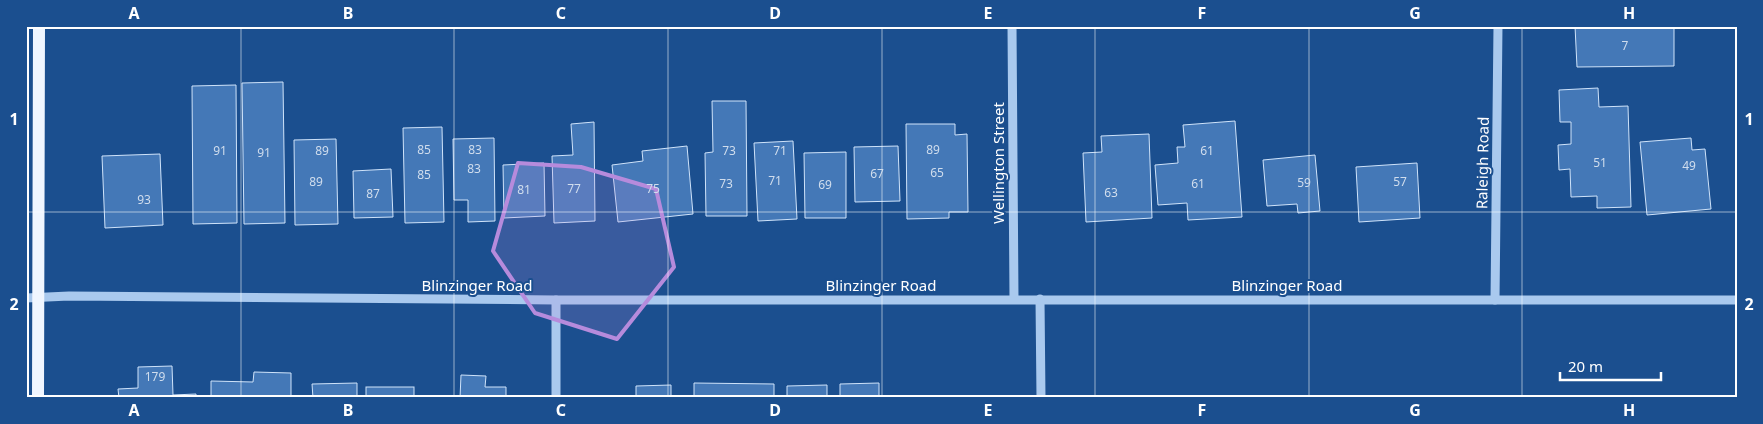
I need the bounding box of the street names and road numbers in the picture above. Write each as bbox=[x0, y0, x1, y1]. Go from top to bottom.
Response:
street label: Wellington Street bbox=[988, 102, 1008, 224]
street label: Raleigh Road bbox=[1471, 117, 1493, 209]
street label: Blinzinger Road bbox=[422, 275, 532, 295]
street label: Blinzinger Road bbox=[826, 275, 936, 295]
street label: Blinzinger Road bbox=[1232, 275, 1342, 295]

